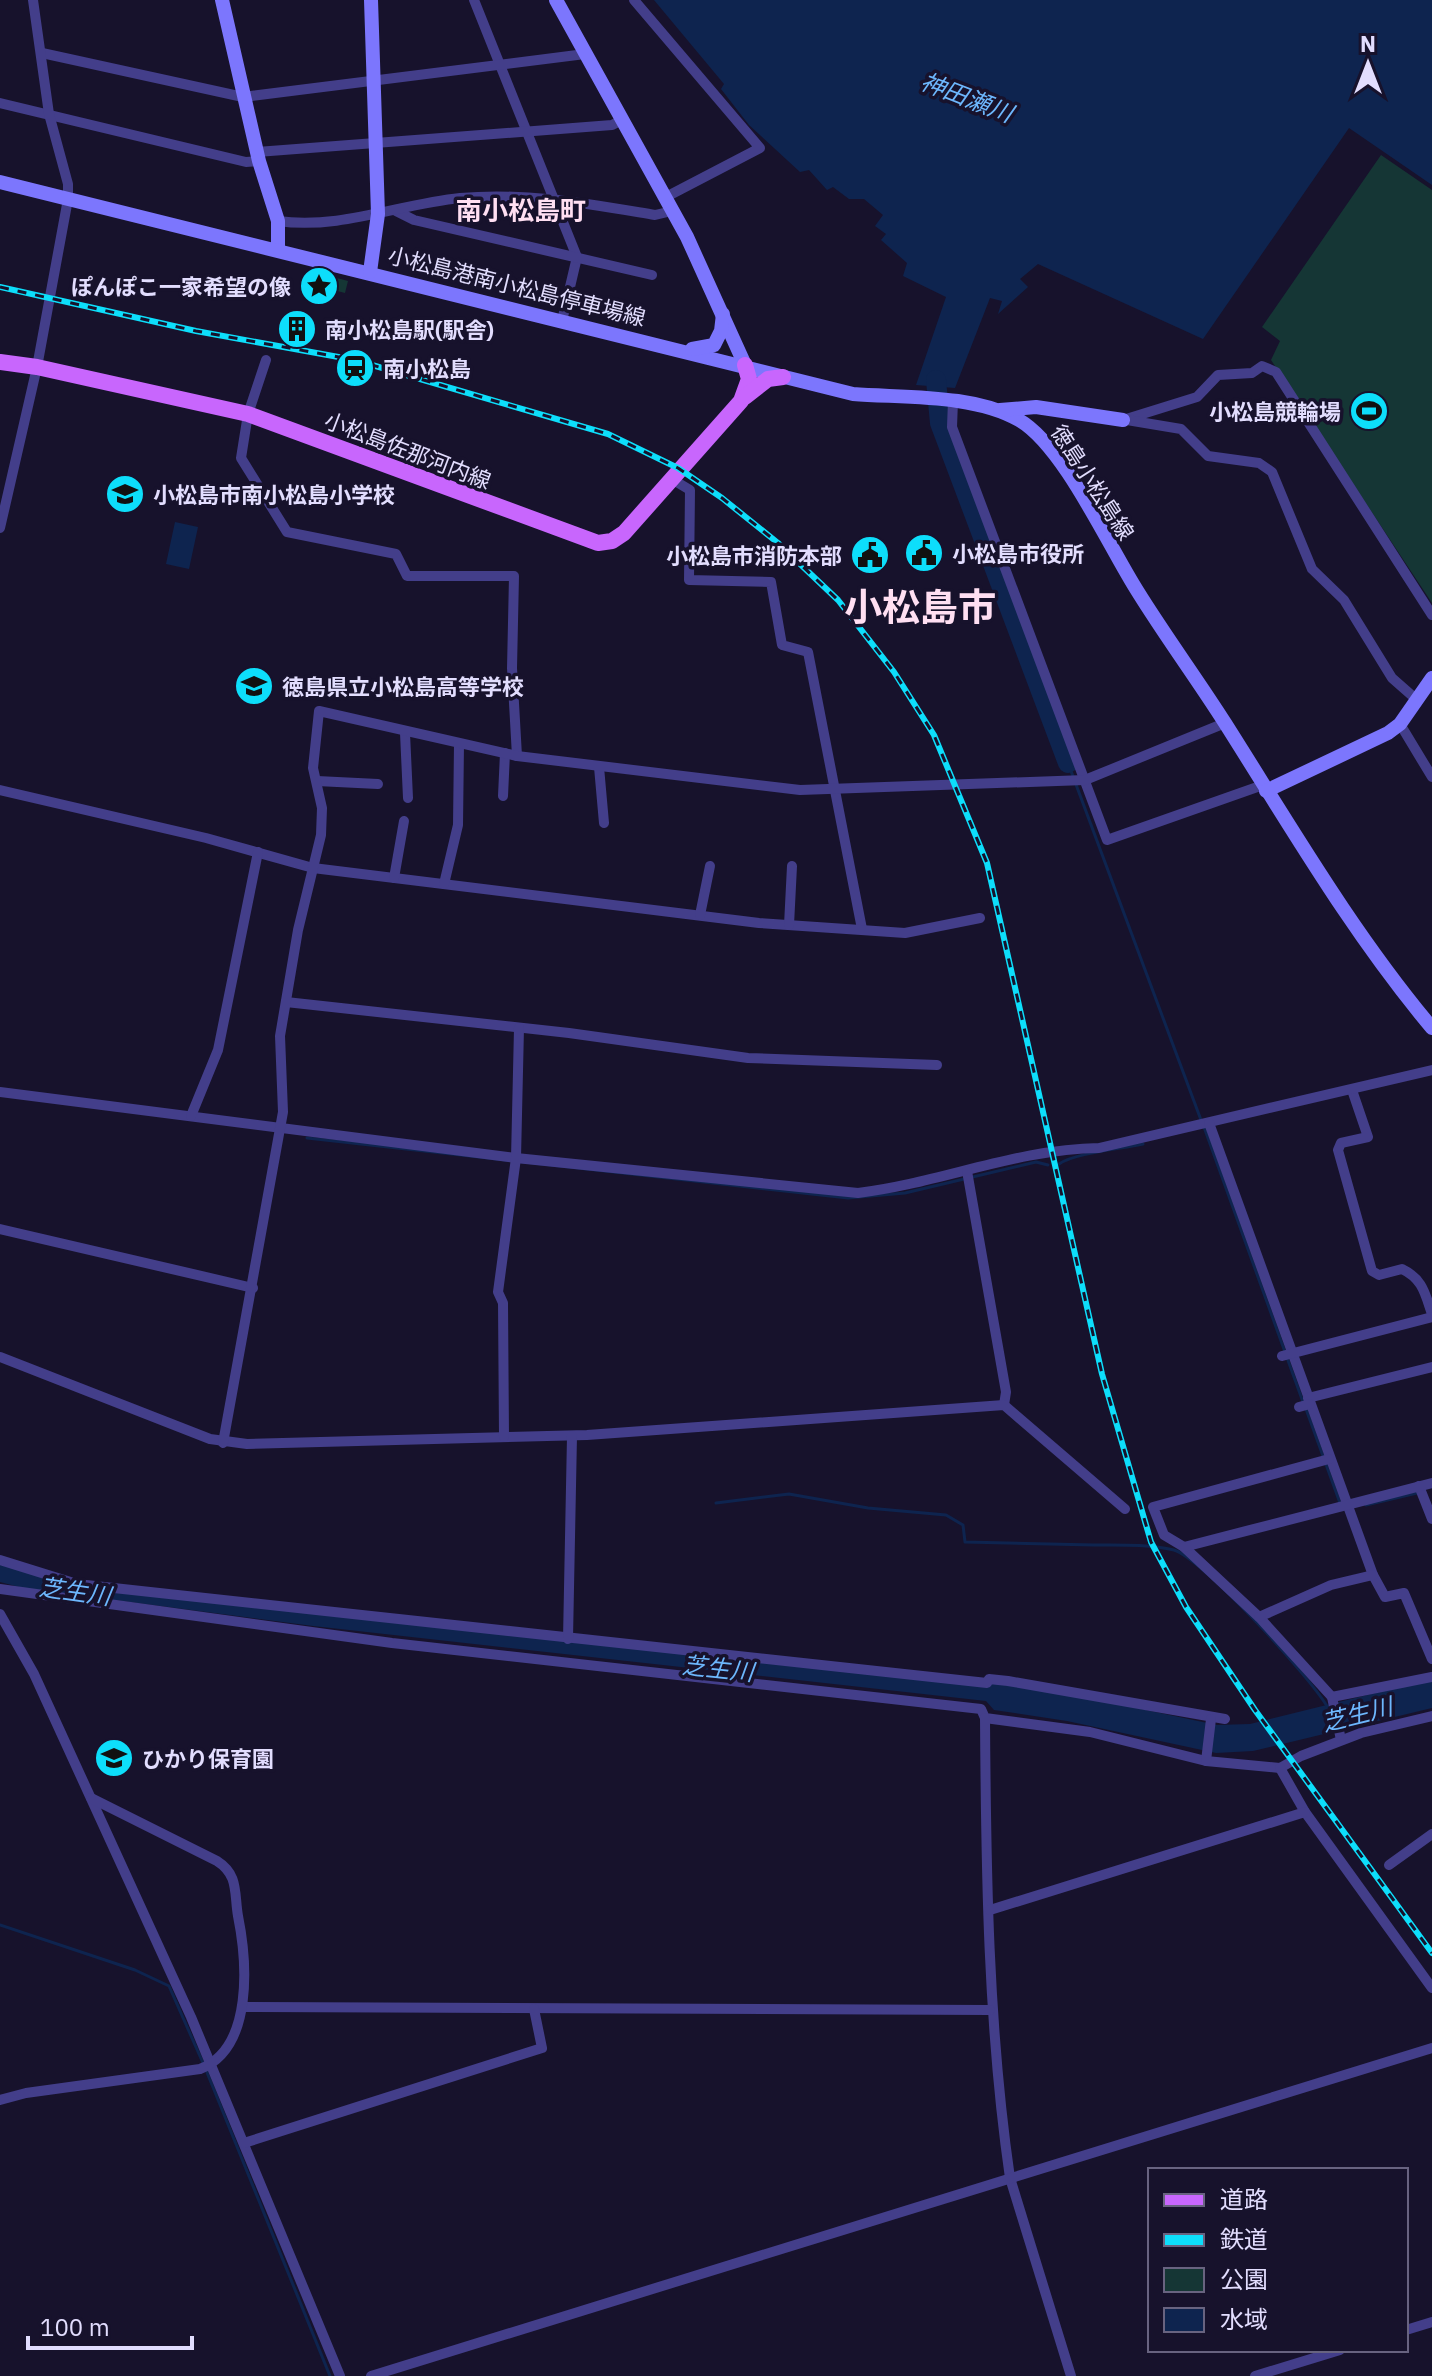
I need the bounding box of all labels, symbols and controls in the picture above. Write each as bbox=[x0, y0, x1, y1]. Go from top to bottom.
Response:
north arrow bbox=[1328, 24, 1408, 104]
text: N bbox=[1360, 29, 1376, 58]
water label: 神田瀬川 bbox=[916, 65, 1020, 130]
district label: 南小松島町 bbox=[456, 193, 586, 227]
street label: 小松島港南小松島停車場線 bbox=[385, 240, 649, 332]
place icon: ぽんぽこ一家希望の像 bbox=[298, 265, 340, 307]
place label: ぽんぽこ一家希望の像 bbox=[71, 272, 291, 301]
building icon: 南小松島駅(駅舎) bbox=[276, 308, 318, 350]
place label: 南小松島駅(駅舎) bbox=[325, 315, 494, 344]
station icon: 南小松島 bbox=[334, 347, 376, 389]
place label: 南小松島 bbox=[383, 354, 471, 383]
sports icon: 小松島競輪場 bbox=[1348, 390, 1390, 432]
place label: 小松島競輪場 bbox=[1209, 397, 1341, 426]
street label: 小松島佐那河内線 bbox=[321, 405, 495, 495]
street label: 徳島小松島線 bbox=[1045, 419, 1141, 545]
school or university icon: 小松島市南小松島小学校 bbox=[104, 473, 146, 515]
place label: 小松島市南小松島小学校 bbox=[153, 480, 395, 509]
public building icon: 小松島市役所 bbox=[903, 532, 945, 574]
public building icon: 小松島市消防本部 bbox=[849, 534, 891, 576]
place label: 小松島市役所 bbox=[952, 539, 1084, 568]
place label: 小松島市消防本部 bbox=[666, 541, 842, 570]
district label: 小松島市 bbox=[844, 582, 996, 631]
school or university icon: 徳島県立小松島高等学校 bbox=[233, 665, 275, 707]
place label: 徳島県立小松島高等学校 bbox=[282, 672, 524, 701]
water label: 芝生川 bbox=[37, 1570, 116, 1612]
water label: 芝生川 bbox=[681, 1648, 758, 1688]
water label: 芝生川 bbox=[1318, 1689, 1399, 1738]
school or university icon: ひかり保育園 bbox=[93, 1737, 135, 1779]
place label: ひかり保育園 bbox=[142, 1744, 274, 1773]
legend bbox=[1148, 2168, 1408, 2352]
text: 道路 bbox=[1220, 2183, 1268, 2215]
text: 鉄道 bbox=[1220, 2223, 1268, 2255]
text: 公園 bbox=[1220, 2263, 1268, 2295]
scale bar bbox=[28, 2300, 192, 2350]
text: 水域 bbox=[1220, 2303, 1268, 2335]
text: 100 m bbox=[40, 2311, 110, 2343]

